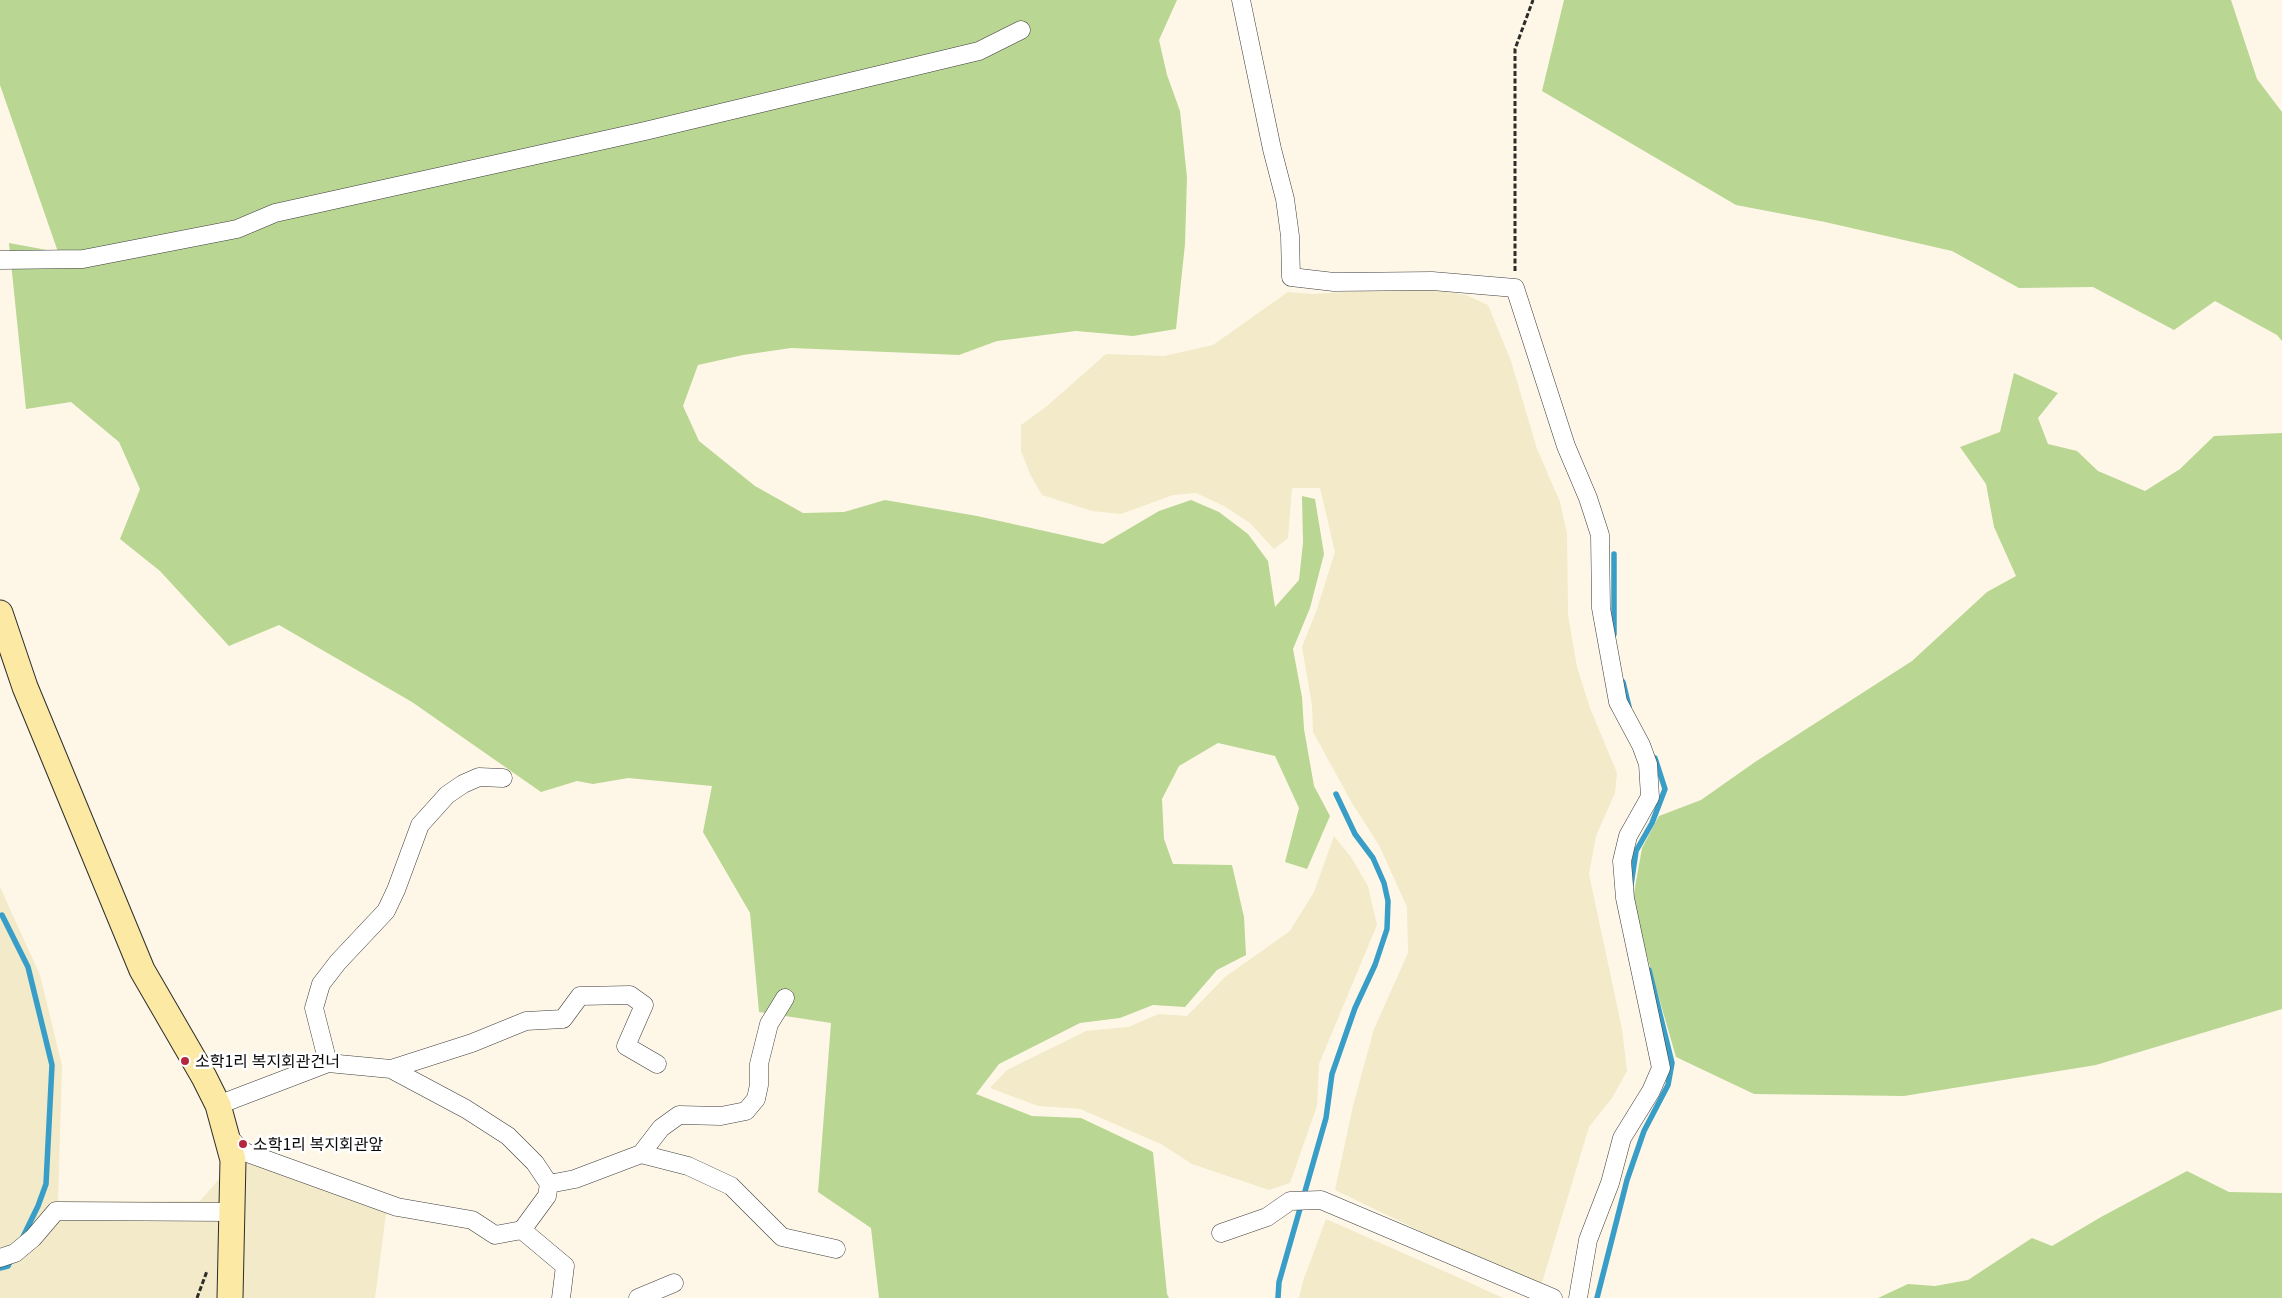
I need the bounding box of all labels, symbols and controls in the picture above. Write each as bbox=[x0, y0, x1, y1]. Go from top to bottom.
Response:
place label: 소학1리 복지회관건너 bbox=[195, 1051, 340, 1071]
marker: 소학1리 복지회관건너 bbox=[179, 1055, 191, 1067]
place label: 소학1리 복지회관앞 bbox=[253, 1134, 383, 1154]
marker: 소학1리 복지회관앞 bbox=[237, 1138, 249, 1150]

